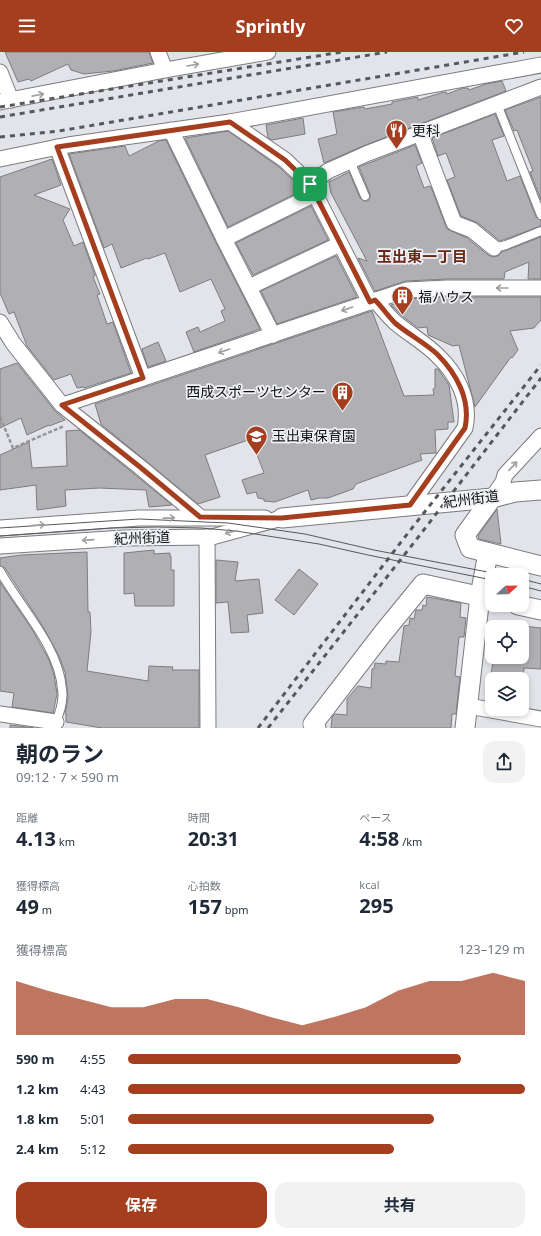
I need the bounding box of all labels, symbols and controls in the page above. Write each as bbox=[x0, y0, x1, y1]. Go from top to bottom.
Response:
text: Sprintly bbox=[236, 14, 305, 38]
icon: menu bbox=[16, 15, 38, 37]
icon: heart bbox=[503, 15, 525, 37]
one-way arrow bbox=[187, 61, 200, 69]
one-way arrow bbox=[31, 90, 44, 98]
restaurant icon: 更科 bbox=[384, 118, 410, 151]
place label: 更科 bbox=[412, 121, 440, 140]
pin bbox=[293, 167, 327, 201]
icon: arrive bbox=[299, 173, 321, 195]
district label: 玉出東一丁目 bbox=[377, 246, 467, 266]
building icon: 福ハウス bbox=[390, 284, 416, 317]
one-way arrow bbox=[496, 284, 509, 292]
place label: 福ハウス bbox=[418, 287, 474, 306]
one-way arrow bbox=[342, 306, 354, 314]
one-way arrow bbox=[218, 348, 231, 355]
building icon: 西成スポーツセンター bbox=[329, 379, 355, 412]
place label: 西成スポーツセンター bbox=[186, 382, 326, 401]
school or university icon: 玉出東保育園 bbox=[244, 423, 270, 456]
place label: 玉出東保育園 bbox=[272, 426, 356, 445]
one-way arrow bbox=[508, 461, 518, 471]
street label: 紀州街道 bbox=[442, 486, 500, 511]
one-way arrow bbox=[162, 514, 175, 522]
one-way arrow bbox=[32, 522, 45, 529]
street label: 紀州街道 bbox=[114, 527, 170, 548]
one-way arrow bbox=[225, 529, 238, 537]
one-way arrow bbox=[82, 537, 95, 544]
north arrow bbox=[485, 568, 529, 612]
map controls bbox=[485, 568, 529, 716]
button: locate bbox=[485, 620, 529, 664]
button: layers bbox=[485, 672, 529, 716]
text: 朝のラン bbox=[16, 738, 104, 768]
button: share bbox=[483, 741, 525, 783]
text: 09:12 · 7 × 590 m bbox=[16, 768, 119, 786]
text: 距離 bbox=[16, 810, 38, 825]
text: 時間 bbox=[188, 810, 210, 825]
text: ペース bbox=[359, 810, 392, 825]
text: 4.13 bbox=[16, 825, 56, 852]
text: 20:31 bbox=[188, 825, 239, 852]
text: 4:58 bbox=[359, 825, 399, 852]
text: km bbox=[56, 834, 75, 849]
text: /km bbox=[399, 834, 422, 849]
text: kcal bbox=[359, 877, 380, 892]
text: 獲得標高 bbox=[16, 878, 60, 893]
text: 心拍数 bbox=[188, 878, 221, 893]
text: 295 bbox=[359, 892, 394, 919]
text: 49 bbox=[16, 893, 39, 920]
text: 157 bbox=[188, 893, 222, 920]
text: m bbox=[39, 902, 52, 917]
text: bpm bbox=[222, 902, 249, 917]
text: 123–129 m bbox=[458, 940, 525, 958]
text: 獲得標高 bbox=[16, 941, 68, 959]
text: 590 m bbox=[16, 1050, 54, 1068]
text: 4:55 bbox=[80, 1050, 106, 1068]
text: 1.2 km bbox=[16, 1080, 59, 1098]
text: 4:43 bbox=[80, 1080, 106, 1098]
text: 1.8 km bbox=[16, 1110, 59, 1128]
text: 5:01 bbox=[80, 1110, 106, 1128]
text: 2.4 km bbox=[16, 1140, 59, 1158]
text: 5:12 bbox=[80, 1140, 106, 1158]
button: 保存 bbox=[16, 1182, 267, 1228]
button: 共有 bbox=[275, 1182, 525, 1228]

